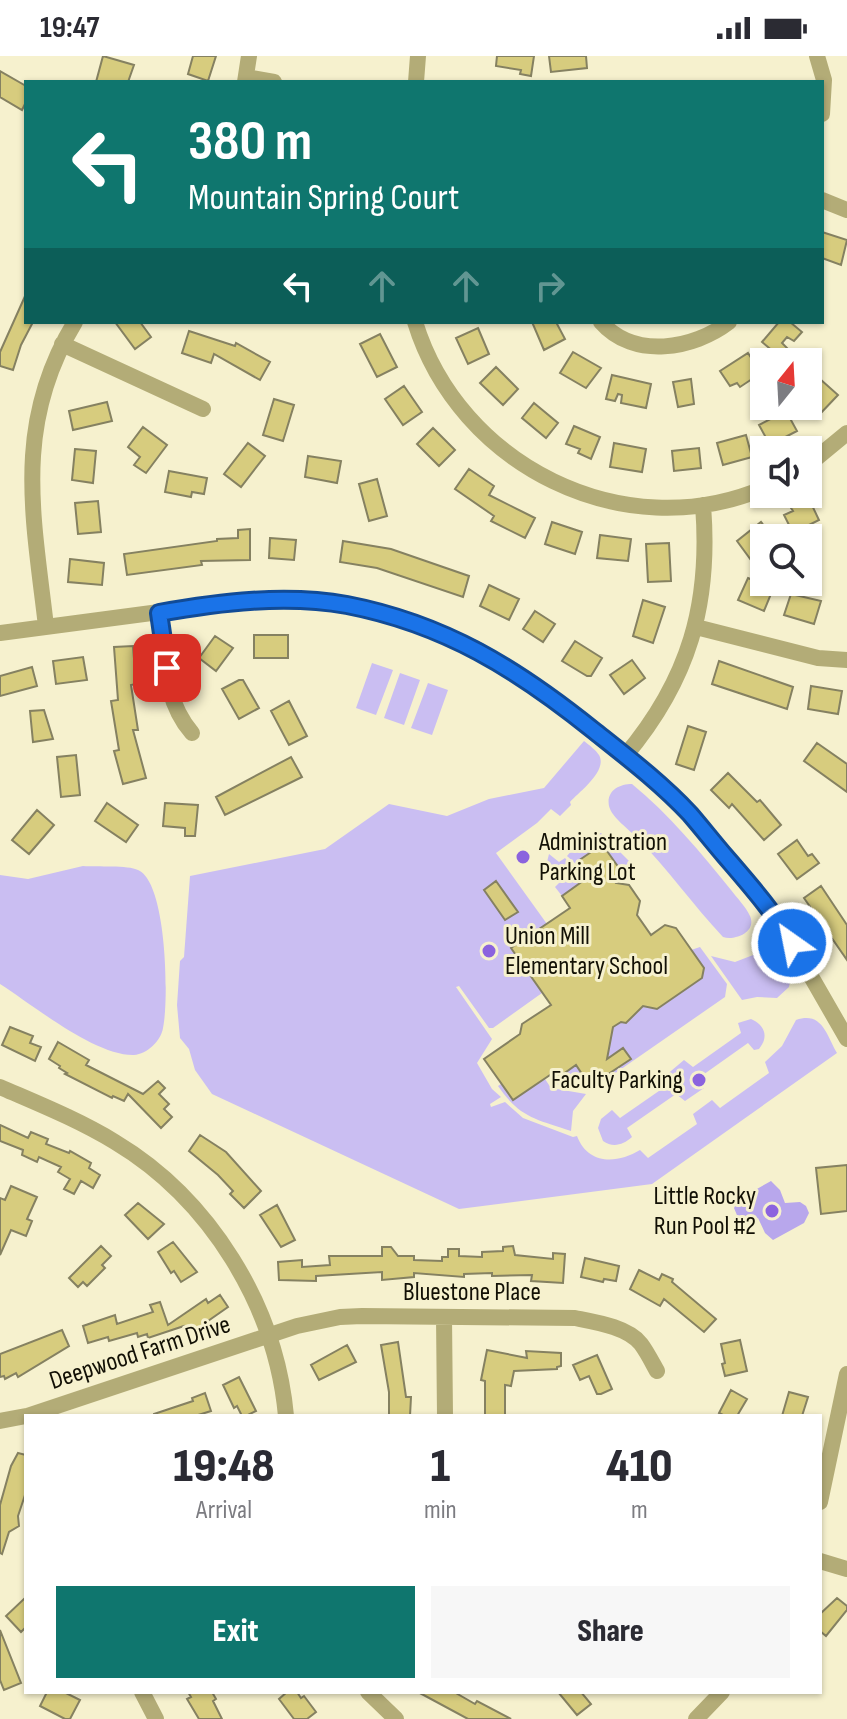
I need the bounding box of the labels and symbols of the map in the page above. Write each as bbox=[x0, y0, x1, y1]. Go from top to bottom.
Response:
north arrow bbox=[750, 348, 822, 420]
pin bbox=[133, 634, 201, 702]
place label: Administration Parking Lot bbox=[538, 827, 667, 888]
marker: Administration Parking Lot bbox=[514, 848, 532, 866]
position arrow bbox=[750, 901, 834, 985]
place label: Union Mill Elementary School bbox=[505, 921, 668, 982]
marker: Union Mill Elementary School bbox=[480, 942, 498, 960]
place label: Faculty Parking bbox=[551, 1065, 683, 1096]
marker: Faculty Parking bbox=[690, 1071, 708, 1089]
place label: Little Rocky Run Pool #2 bbox=[653, 1181, 756, 1242]
marker: Little Rocky Run Pool #2 bbox=[763, 1202, 781, 1220]
street label: Bluestone Place bbox=[403, 1277, 541, 1308]
street label: Deepwood Farm Drive bbox=[46, 1309, 234, 1397]

